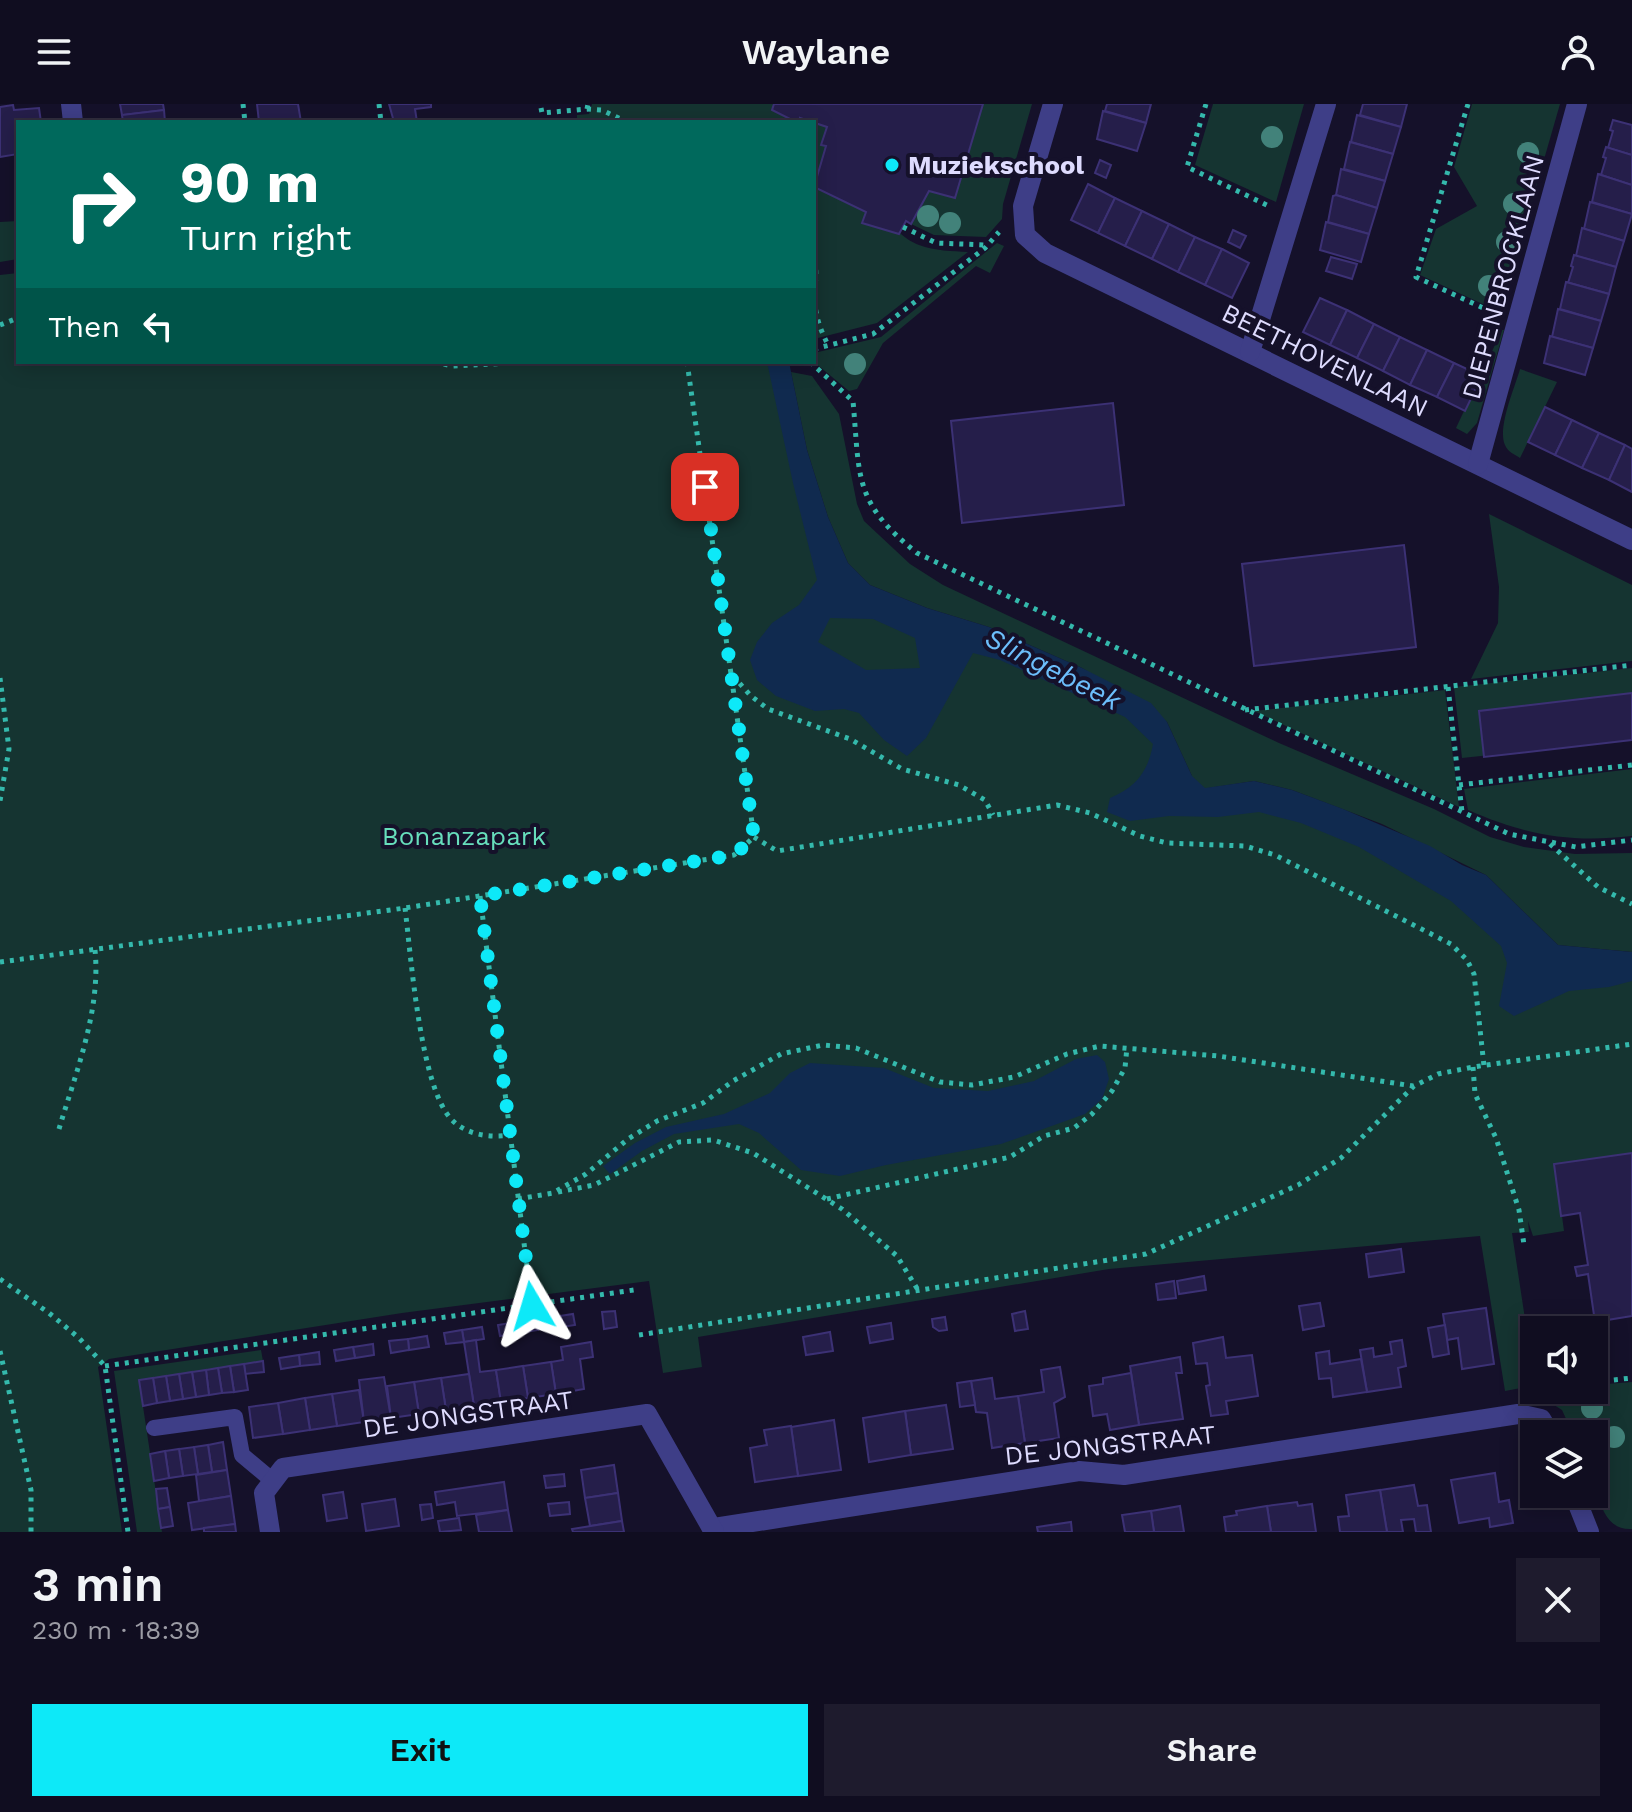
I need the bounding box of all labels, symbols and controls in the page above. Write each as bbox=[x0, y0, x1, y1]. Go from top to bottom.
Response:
icon: menu bbox=[32, 30, 76, 74]
icon: person bbox=[1556, 30, 1600, 74]
text: Waylane bbox=[742, 31, 890, 73]
text: 90 m bbox=[180, 150, 319, 216]
place label: Muziekschool bbox=[908, 150, 1085, 180]
street label: DIEPENBROCKLAAN bbox=[1456, 151, 1550, 403]
icon: right bbox=[48, 152, 152, 256]
marker: Muziekschool bbox=[883, 156, 901, 174]
text: Turn right bbox=[180, 217, 351, 259]
street label: BEETHOVENLAAN bbox=[1217, 297, 1433, 423]
icon: left bbox=[136, 304, 180, 348]
text: Then bbox=[48, 309, 120, 344]
pin bbox=[671, 453, 739, 521]
icon: arrive bbox=[683, 465, 727, 509]
water label: Slingebeek bbox=[980, 621, 1127, 718]
park label: Bonanzapark bbox=[382, 821, 546, 851]
position arrow bbox=[490, 1264, 574, 1348]
map controls bbox=[1520, 1316, 1608, 1508]
button: sound bbox=[1520, 1316, 1608, 1404]
street label: DE JONGSTRAAT bbox=[361, 1384, 575, 1444]
street label: DE JONGSTRAAT bbox=[1003, 1419, 1217, 1471]
button: layers bbox=[1520, 1420, 1608, 1508]
text: 3 min bbox=[32, 1556, 164, 1613]
button: close bbox=[1516, 1558, 1600, 1642]
text: 230 m · 18:39 bbox=[32, 1615, 200, 1645]
button: Exit bbox=[32, 1704, 808, 1796]
button: Share bbox=[824, 1704, 1600, 1796]

